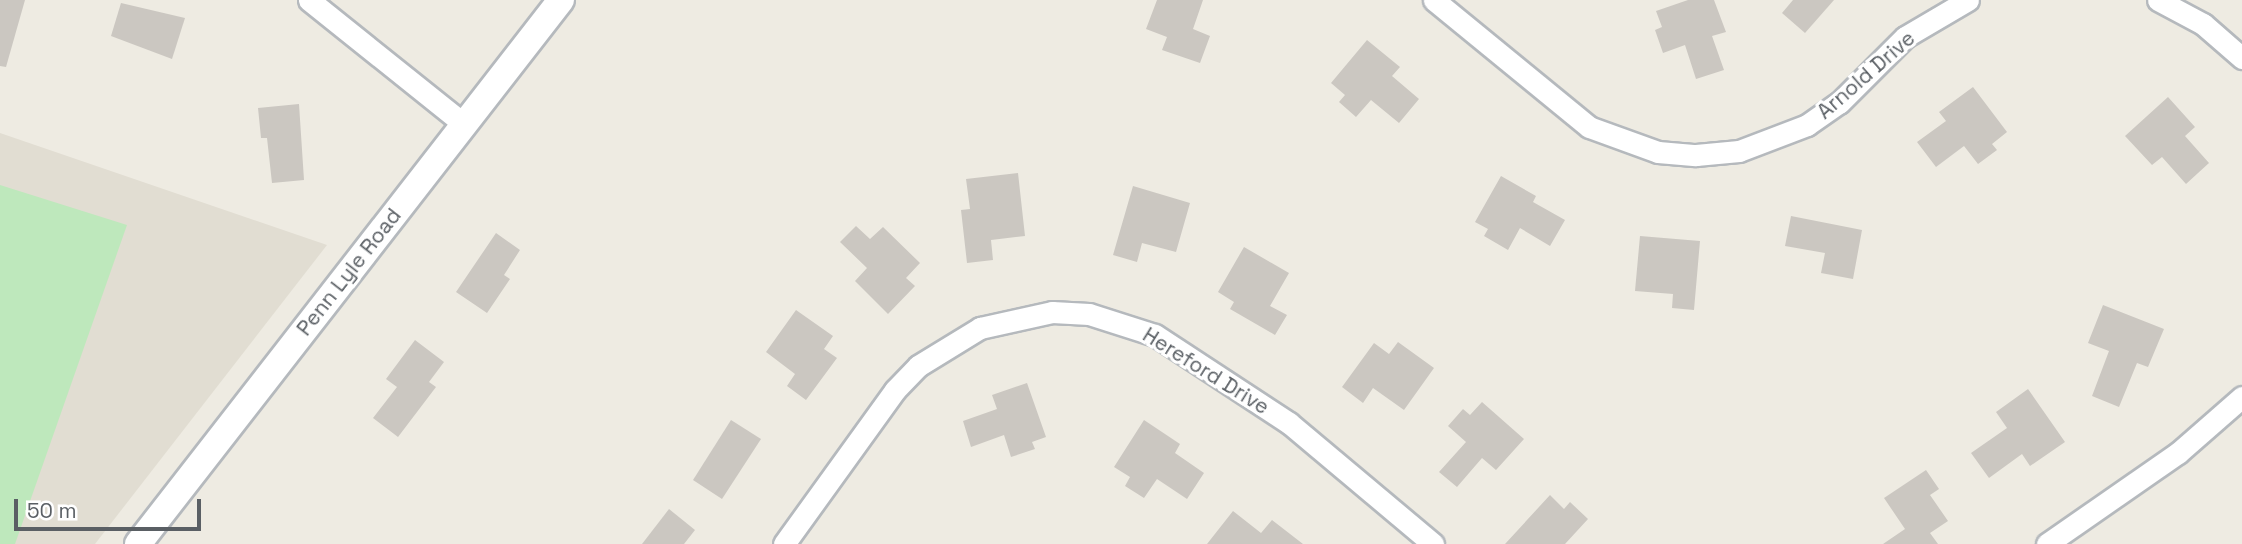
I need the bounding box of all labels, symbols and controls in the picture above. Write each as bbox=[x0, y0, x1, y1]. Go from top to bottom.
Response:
street label: Arnold Drive bbox=[1812, 26, 1920, 124]
street label: Penn Lyle Road bbox=[291, 203, 407, 341]
street label: Hereford Drive bbox=[1138, 322, 1274, 420]
scale bar bbox=[18, 484, 205, 528]
text: 50 m bbox=[27, 497, 77, 524]

